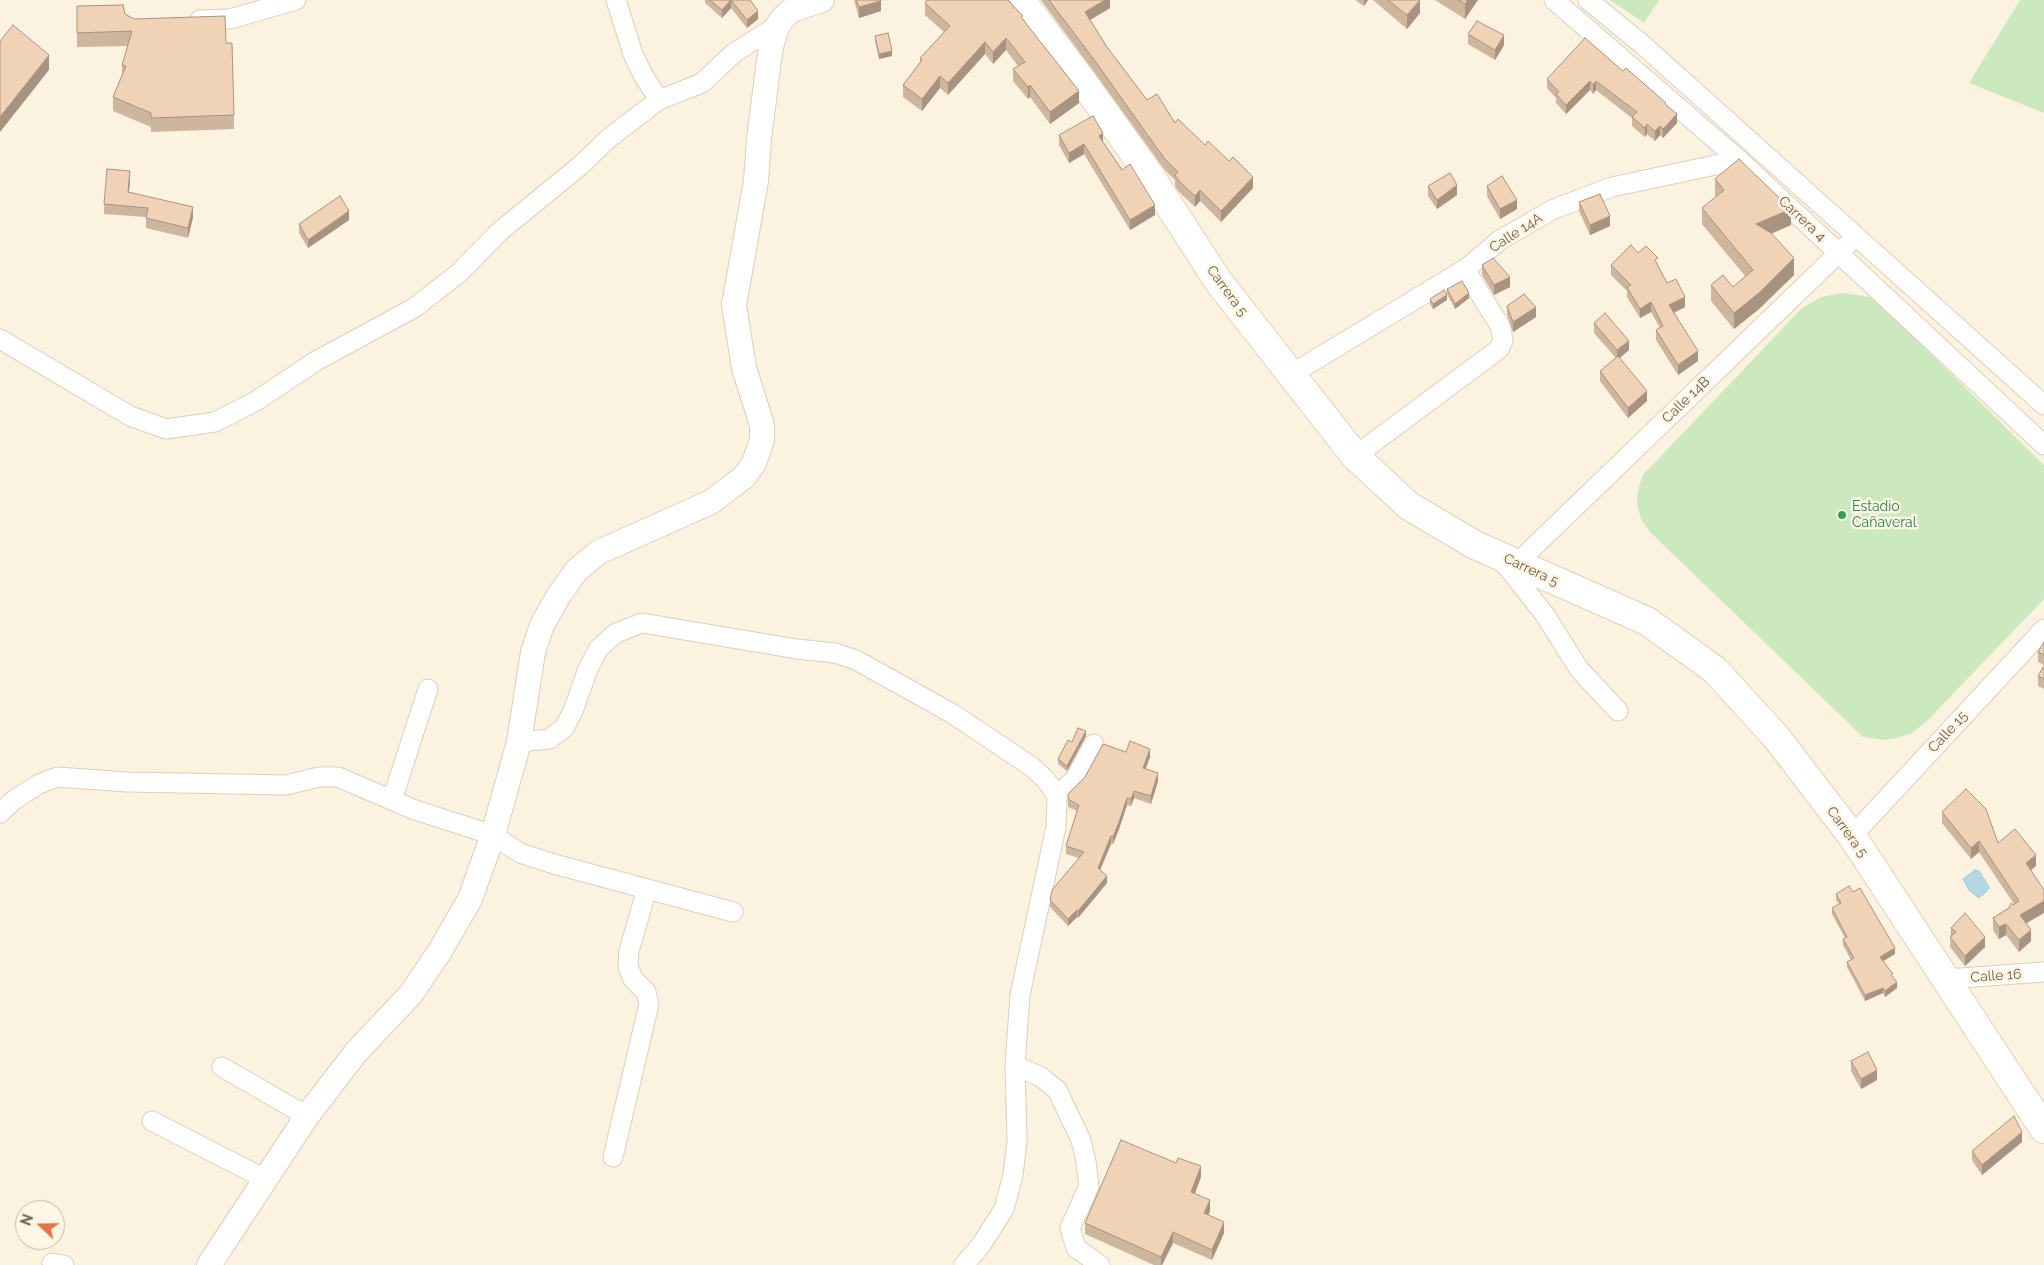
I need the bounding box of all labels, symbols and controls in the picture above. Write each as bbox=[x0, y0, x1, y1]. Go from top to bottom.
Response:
street label: Carrera 4 bbox=[1775, 193, 1829, 245]
street label: Calle 14A bbox=[1486, 210, 1546, 256]
street label: Carrera 5 bbox=[1203, 262, 1251, 320]
street label: Calle 14B bbox=[1659, 373, 1713, 427]
place label: Estadio Cañaveral bbox=[1852, 499, 1917, 532]
marker: Estadio Cañaveral bbox=[1836, 509, 1848, 521]
street label: Carrera 5 bbox=[1501, 550, 1561, 590]
street label: Calle 15 bbox=[1925, 708, 1971, 756]
street label: Carrera 5 bbox=[1823, 803, 1871, 861]
street label: Calle 16 bbox=[1970, 966, 2022, 986]
north arrow bbox=[15, 1200, 65, 1250]
text: N bbox=[18, 1212, 36, 1228]

